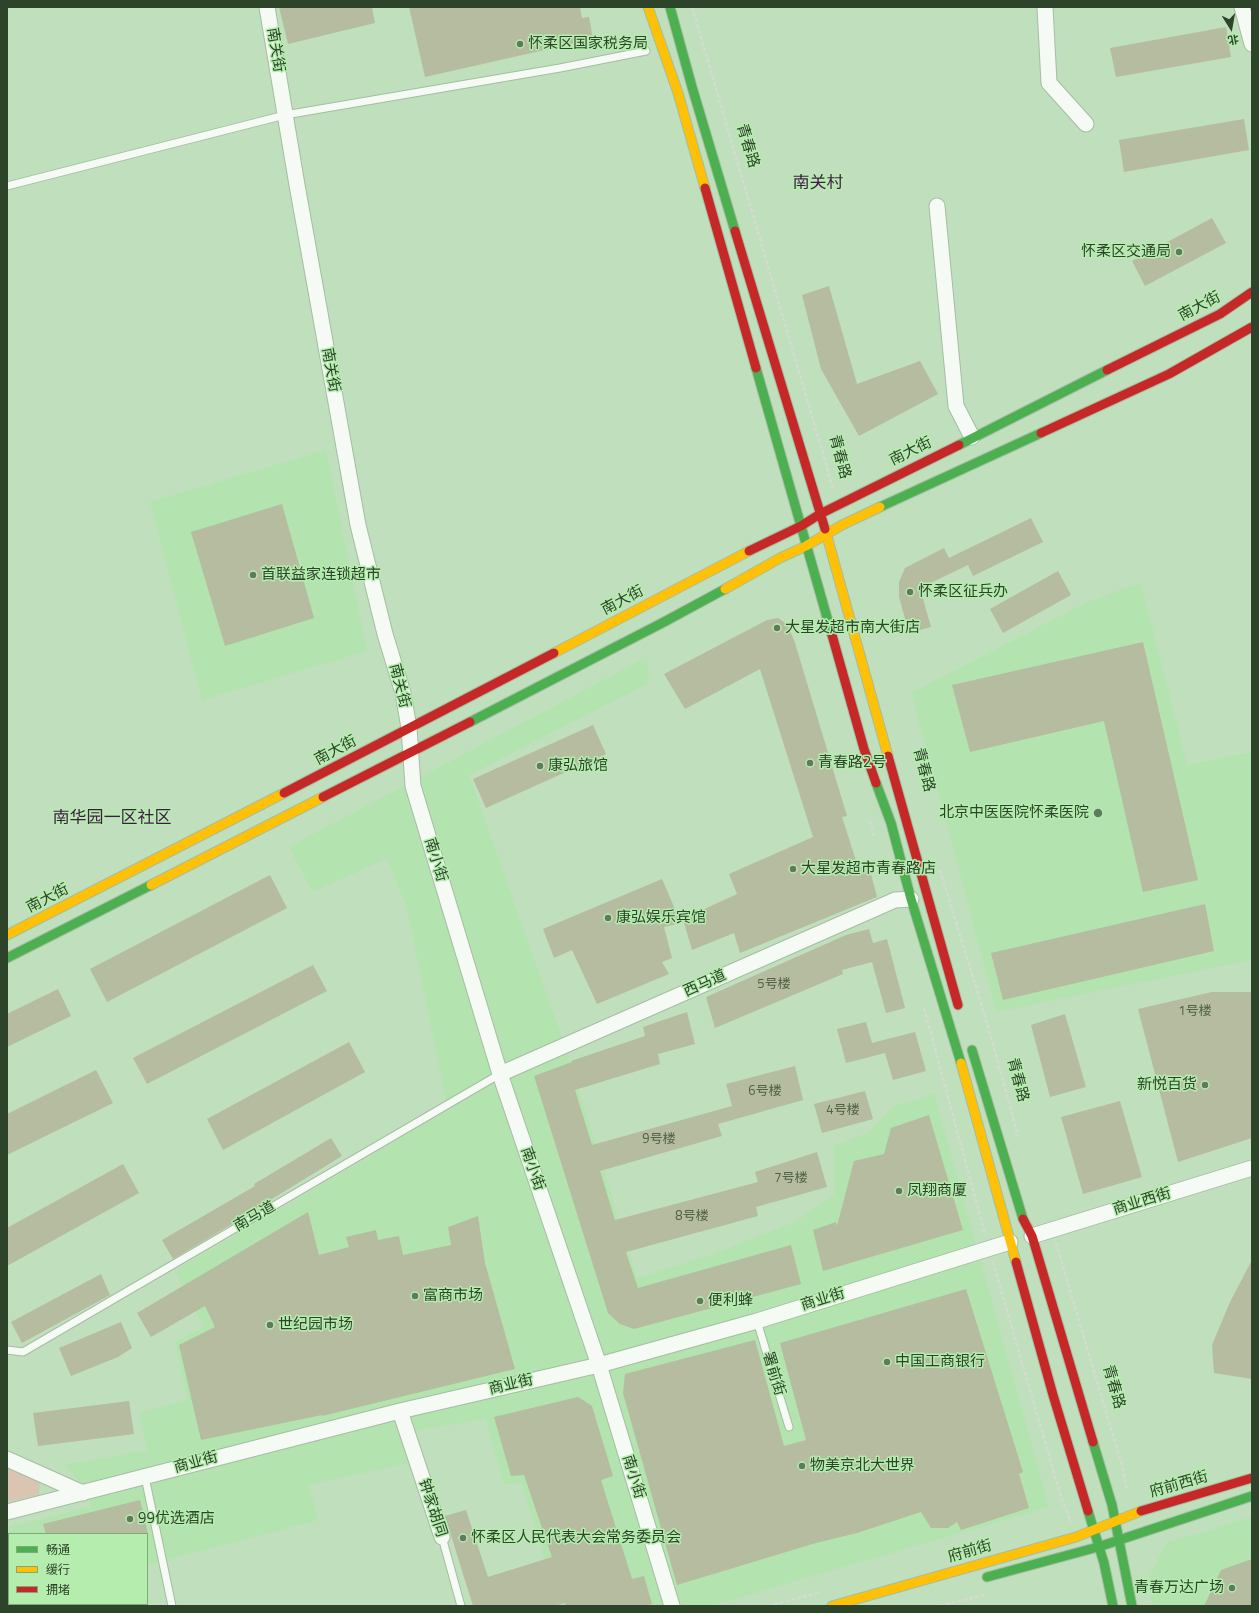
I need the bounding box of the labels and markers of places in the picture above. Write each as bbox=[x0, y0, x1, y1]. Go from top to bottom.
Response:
place label: 怀柔区国家税务局 bbox=[528, 35, 648, 53]
marker: 怀柔区国家税务局 bbox=[515, 39, 525, 49]
place label: 怀柔区交通局 bbox=[1081, 243, 1171, 261]
marker: 怀柔区交通局 bbox=[1174, 247, 1184, 257]
place label: 首联益家连锁超市 bbox=[261, 566, 381, 584]
marker: 首联益家连锁超市 bbox=[248, 570, 258, 580]
place label: 怀柔区征兵办 bbox=[918, 583, 1008, 601]
marker: 怀柔区征兵办 bbox=[905, 587, 915, 597]
place label: 大星发超市南大街店 bbox=[785, 619, 920, 637]
marker: 大星发超市南大街店 bbox=[772, 623, 782, 633]
place label: 青春路2号 bbox=[818, 754, 886, 772]
place label: 康弘旅馆 bbox=[548, 757, 608, 775]
marker: 青春路2号 bbox=[805, 758, 815, 768]
marker: 康弘旅馆 bbox=[535, 761, 545, 771]
place label: 北京中医医院怀柔医院 bbox=[939, 804, 1089, 822]
marker: 北京中医医院怀柔医院 bbox=[1092, 807, 1104, 819]
place label: 大星发超市青春路店 bbox=[801, 860, 936, 878]
marker: 大星发超市青春路店 bbox=[788, 864, 798, 874]
place label: 康弘娱乐宾馆 bbox=[616, 909, 706, 927]
marker: 康弘娱乐宾馆 bbox=[603, 913, 613, 923]
place label: 新悦百货 bbox=[1137, 1076, 1197, 1094]
marker: 新悦百货 bbox=[1200, 1080, 1210, 1090]
place label: 凤翔商厦 bbox=[907, 1182, 967, 1200]
marker: 凤翔商厦 bbox=[894, 1186, 904, 1196]
place label: 富商市场 bbox=[423, 1287, 483, 1305]
marker: 富商市场 bbox=[410, 1291, 420, 1301]
place label: 便利蜂 bbox=[708, 1292, 753, 1310]
marker: 便利蜂 bbox=[695, 1296, 705, 1306]
place label: 世纪园市场 bbox=[278, 1316, 353, 1334]
marker: 世纪园市场 bbox=[265, 1320, 275, 1330]
place label: 中国工商银行 bbox=[895, 1353, 985, 1371]
marker: 中国工商银行 bbox=[882, 1357, 892, 1367]
place label: 物美京北大世界 bbox=[810, 1457, 915, 1475]
marker: 物美京北大世界 bbox=[797, 1461, 807, 1471]
place label: 99优选酒店 bbox=[138, 1510, 215, 1528]
marker: 99优选酒店 bbox=[125, 1514, 135, 1524]
place label: 怀柔区人民代表大会常务委员会 bbox=[471, 1529, 681, 1547]
marker: 怀柔区人民代表大会常务委员会 bbox=[458, 1533, 468, 1543]
place label: 青春万达广场 bbox=[1134, 1579, 1224, 1597]
marker: 青春万达广场 bbox=[1227, 1583, 1237, 1593]

